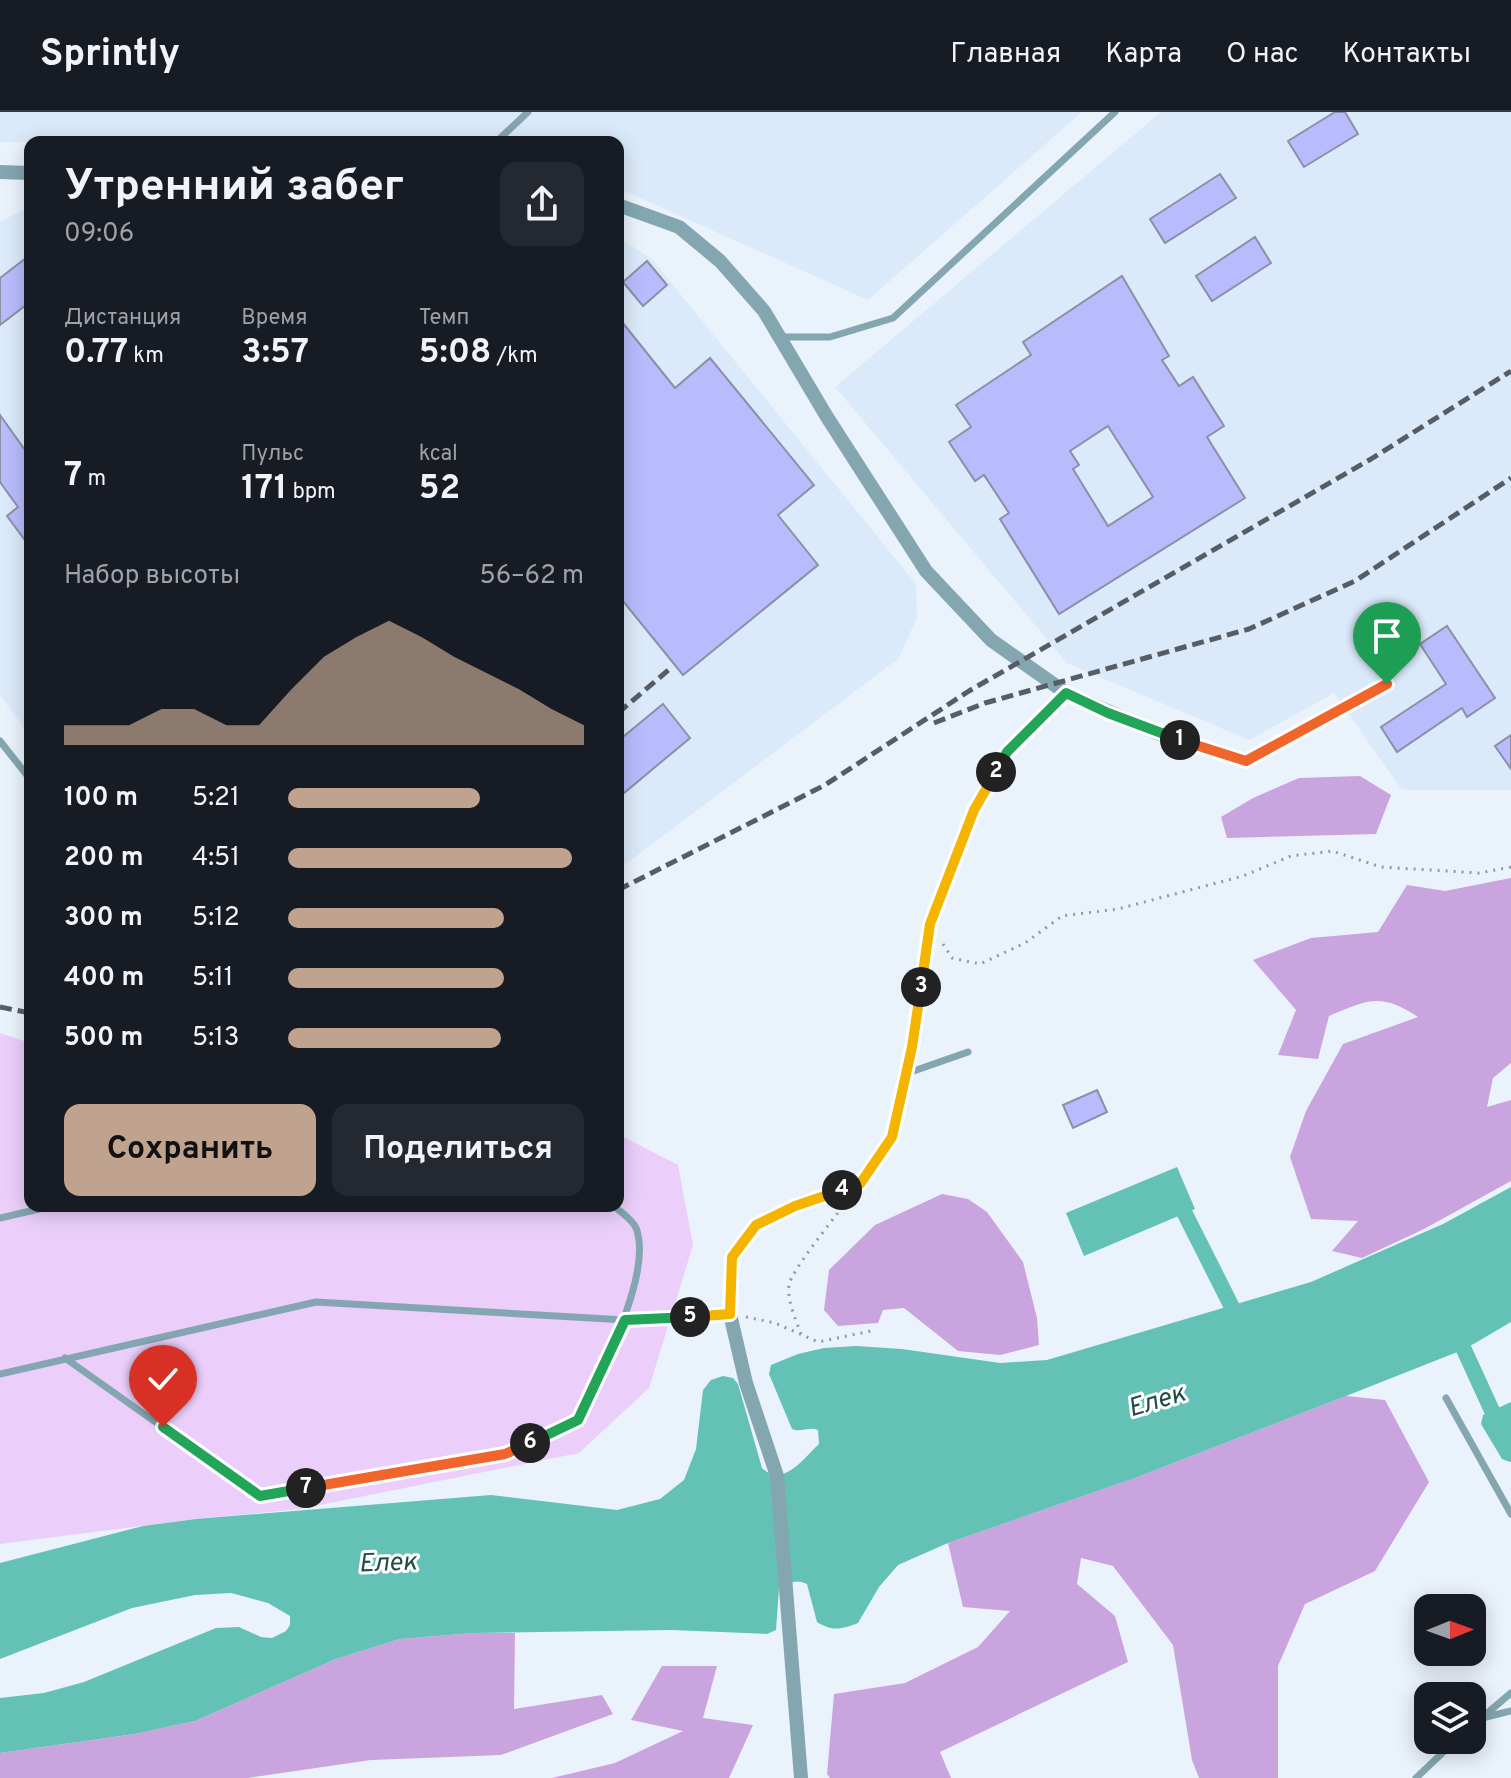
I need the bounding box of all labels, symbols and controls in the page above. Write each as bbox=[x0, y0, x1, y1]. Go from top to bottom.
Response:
text: Sprintly bbox=[40, 31, 180, 80]
text: Главная bbox=[950, 37, 1061, 73]
text: Карта bbox=[1105, 37, 1182, 73]
text: О нас bbox=[1226, 37, 1299, 73]
text: Контакты bbox=[1343, 37, 1471, 73]
text: Утренний забег bbox=[64, 160, 404, 216]
button: share bbox=[500, 162, 584, 246]
text: 09:06 bbox=[64, 218, 134, 251]
text: Дистанция bbox=[64, 305, 181, 332]
text: Время bbox=[241, 305, 307, 332]
text: Темп bbox=[419, 305, 469, 332]
text: 0.77 bbox=[64, 332, 128, 375]
text: 3:57 bbox=[241, 332, 309, 375]
text: 5:08 bbox=[419, 332, 491, 375]
text: km bbox=[128, 343, 164, 370]
text: /km bbox=[491, 343, 538, 370]
text: Пульс bbox=[241, 441, 304, 468]
text: kcal bbox=[419, 441, 458, 468]
text: 7 bbox=[64, 455, 82, 498]
text: m bbox=[82, 466, 106, 493]
text: 171 bbox=[241, 468, 287, 511]
text: 52 bbox=[419, 468, 460, 511]
text: bpm bbox=[287, 479, 336, 506]
text: Набор высоты bbox=[64, 560, 240, 593]
text: 56–62 m bbox=[480, 560, 584, 593]
pin bbox=[1353, 602, 1421, 684]
icon: arrive bbox=[1365, 614, 1409, 658]
pin: 1 bbox=[1160, 720, 1200, 760]
text: 1 bbox=[1176, 726, 1184, 753]
pin: 2 bbox=[976, 752, 1016, 792]
text: 2 bbox=[989, 758, 1003, 785]
text: 100 m bbox=[64, 782, 138, 815]
text: 5:21 bbox=[192, 782, 240, 815]
text: 200 m bbox=[64, 842, 143, 875]
text: 4:51 bbox=[192, 842, 240, 875]
text: 300 m bbox=[64, 902, 143, 935]
text: 5:12 bbox=[192, 902, 240, 935]
text: 400 m bbox=[64, 962, 144, 995]
text: 5:11 bbox=[192, 962, 233, 995]
pin: 3 bbox=[901, 967, 941, 1007]
text: 3 bbox=[914, 973, 928, 1000]
text: 500 m bbox=[64, 1022, 143, 1055]
text: 5:13 bbox=[192, 1022, 239, 1055]
button: Сохранить bbox=[64, 1104, 316, 1196]
button: Поделиться bbox=[332, 1104, 584, 1196]
pin: 4 bbox=[822, 1170, 862, 1210]
text: 4 bbox=[835, 1176, 849, 1203]
pin: 5 bbox=[670, 1297, 710, 1337]
text: 5 bbox=[683, 1303, 697, 1330]
pin bbox=[129, 1345, 197, 1427]
icon: check bbox=[141, 1357, 185, 1401]
water label: Елек bbox=[1124, 1377, 1191, 1426]
pin: 6 bbox=[510, 1423, 550, 1463]
text: 6 bbox=[523, 1429, 537, 1456]
pin: 7 bbox=[286, 1468, 326, 1508]
text: 7 bbox=[300, 1474, 312, 1501]
water label: Елек bbox=[358, 1546, 419, 1582]
north arrow bbox=[1414, 1594, 1486, 1666]
map controls bbox=[1414, 1594, 1486, 1754]
button: layers bbox=[1414, 1682, 1486, 1754]

